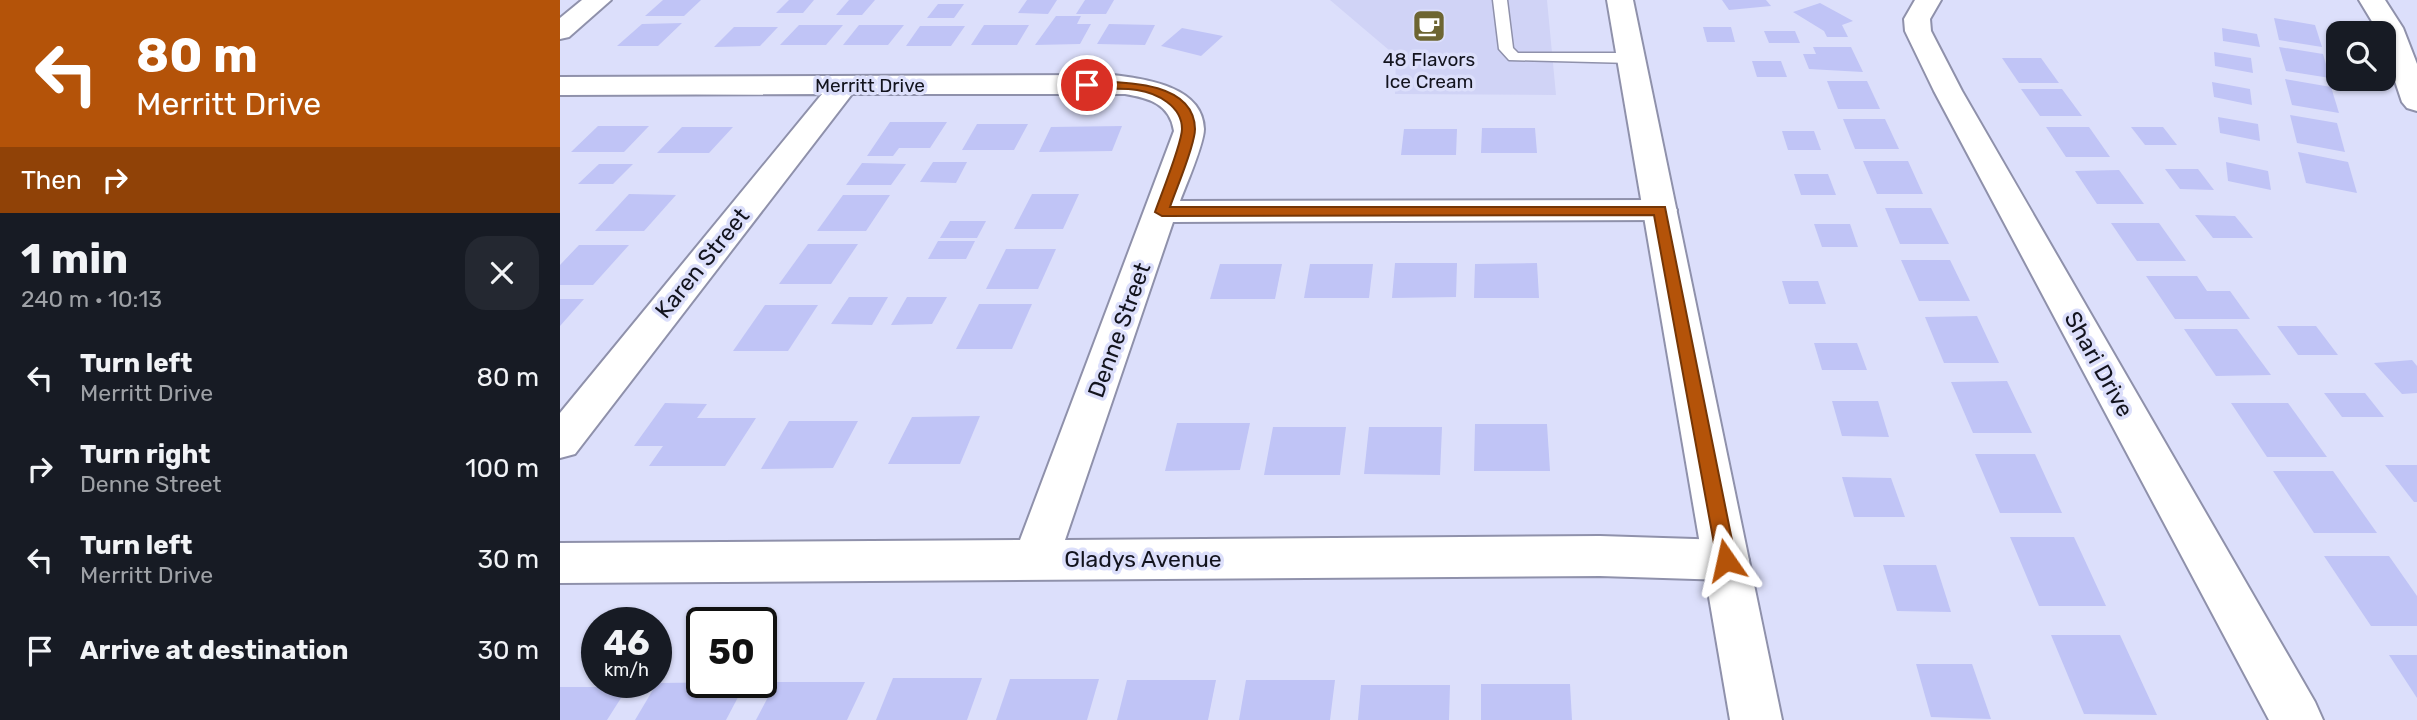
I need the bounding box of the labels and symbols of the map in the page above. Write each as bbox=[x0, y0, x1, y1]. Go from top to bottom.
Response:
cafe icon: 48 Flavors Ice Cream bbox=[1410, 7, 1448, 45]
place label: 48 Flavors Ice Cream bbox=[1383, 48, 1475, 93]
pin bbox=[1057, 55, 1117, 115]
street label: Merritt Drive bbox=[815, 74, 925, 97]
street label: Karen Street bbox=[649, 202, 755, 324]
street label: Denne Street bbox=[1082, 259, 1156, 401]
street label: Shari Drive bbox=[2059, 306, 2139, 422]
position arrow bbox=[1689, 523, 1763, 597]
street label: Gladys Avenue bbox=[1064, 545, 1222, 573]
speed limit sign: 50 bbox=[686, 607, 777, 698]

